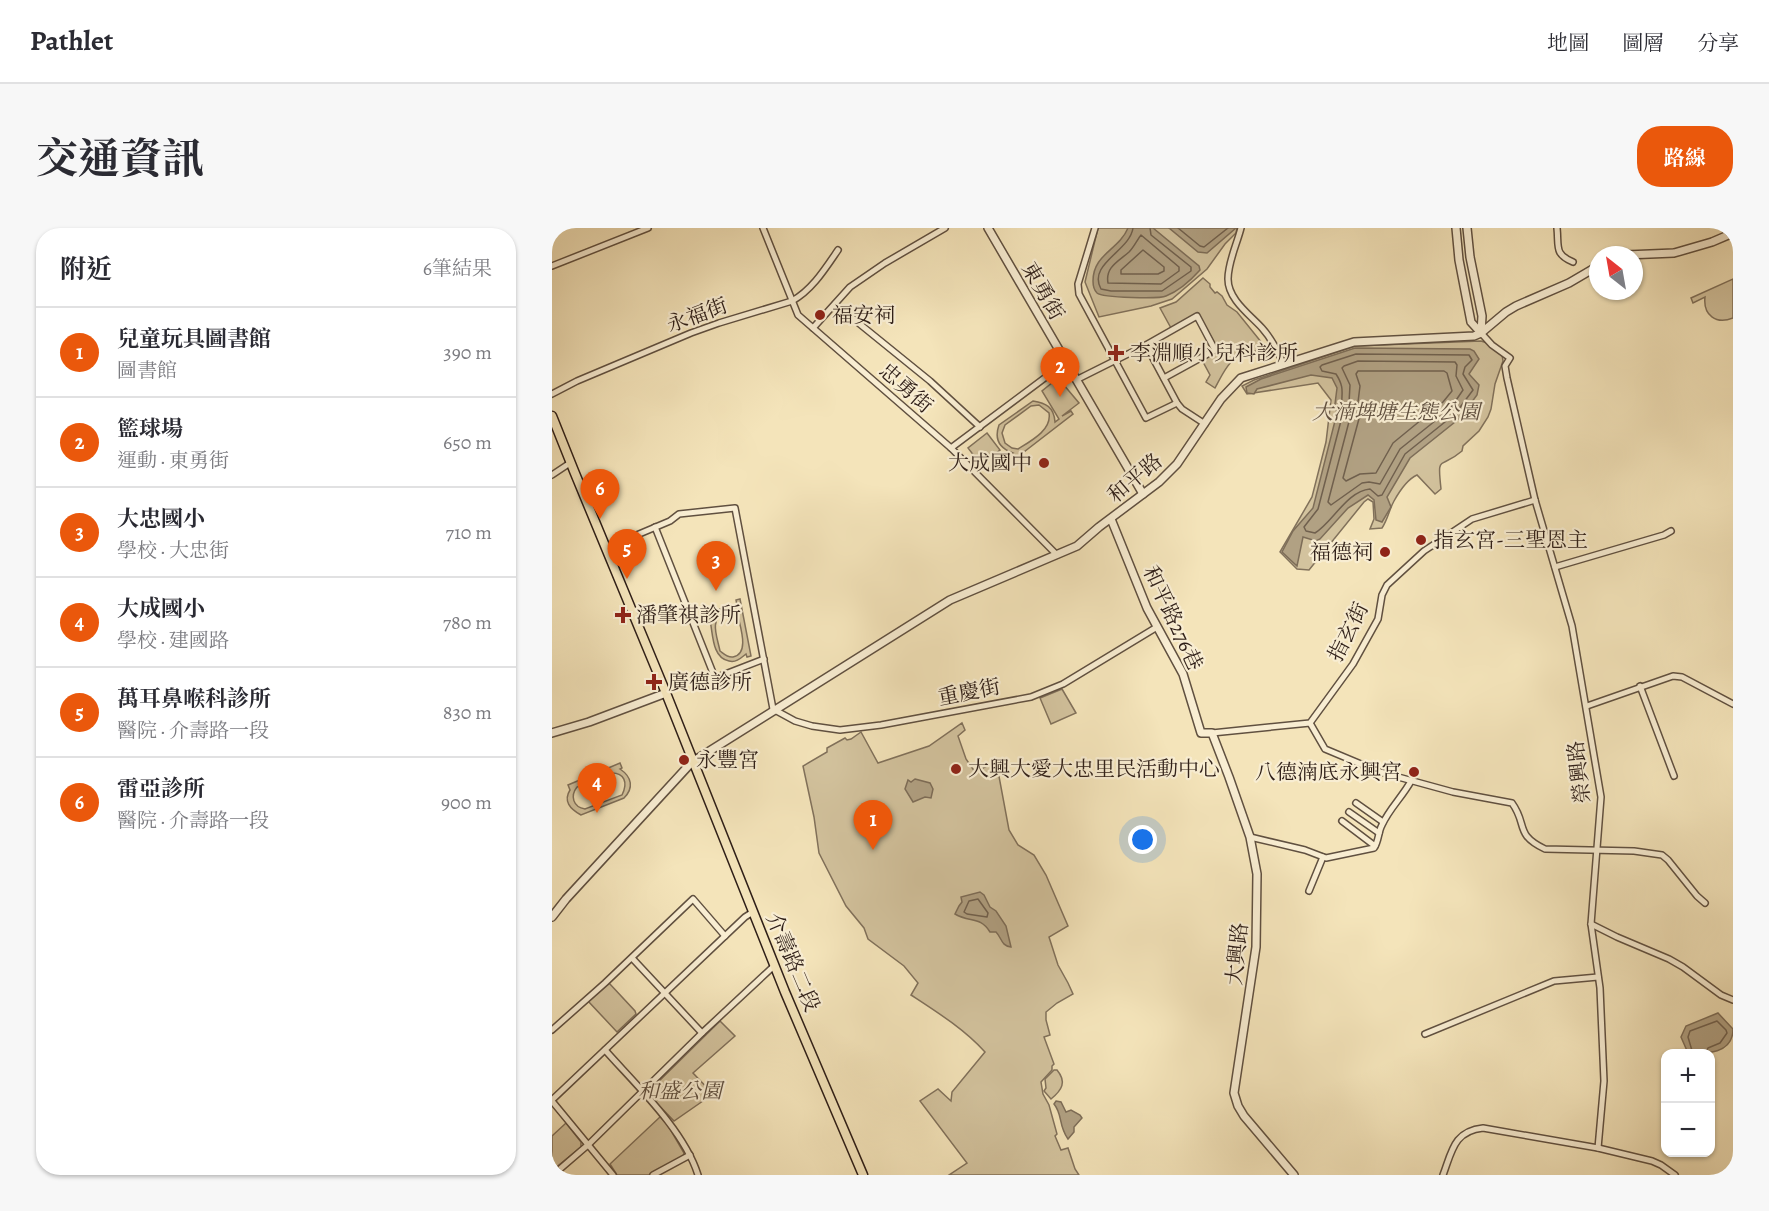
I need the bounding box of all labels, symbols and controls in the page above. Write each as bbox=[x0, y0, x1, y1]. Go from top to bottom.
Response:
text: Pathlet bbox=[30, 22, 113, 60]
text: 地圖 bbox=[1547, 29, 1589, 57]
text: 圖層 bbox=[1622, 29, 1664, 57]
text: 分享 bbox=[1697, 29, 1739, 57]
button: 路線 bbox=[1637, 126, 1733, 187]
text: 交通資訊 bbox=[36, 130, 204, 187]
north arrow bbox=[1589, 246, 1643, 300]
text: 附近 bbox=[60, 252, 112, 287]
text: 6筆結果 bbox=[423, 255, 492, 282]
street label: 東勇街 bbox=[1015, 257, 1071, 325]
street label: 永福街 bbox=[663, 291, 731, 339]
place label: 福安祠 bbox=[832, 301, 895, 329]
marker: 福安祠 bbox=[813, 308, 827, 322]
text: 兒童玩具圖書館 bbox=[117, 324, 271, 354]
text: 1 bbox=[76, 339, 83, 366]
text: 390 m bbox=[443, 339, 492, 366]
place label: 李淵順小兒科診所 bbox=[1130, 339, 1298, 367]
marker: 李淵順小兒科診所 bbox=[1107, 344, 1125, 362]
pin: 2 bbox=[1040, 348, 1080, 397]
text: 圖書館 bbox=[117, 357, 177, 384]
street label: 忠勇街 bbox=[873, 357, 939, 419]
park label: 大湳埤塘生態公園 bbox=[1312, 398, 1483, 426]
text: 籃球場 bbox=[117, 414, 183, 444]
text: 2 bbox=[75, 429, 84, 456]
text: 650 m bbox=[443, 429, 492, 456]
text: 運動 · 東勇街 bbox=[117, 447, 229, 474]
street label: 和平路 bbox=[1102, 447, 1168, 509]
place label: 大成國中 bbox=[948, 449, 1032, 477]
marker: 大成國中 bbox=[1037, 456, 1051, 470]
pin: 6 bbox=[580, 470, 620, 519]
text: 大忠國小 bbox=[117, 504, 205, 534]
text: 3 bbox=[75, 519, 84, 546]
text: 710 m bbox=[446, 519, 492, 546]
place label: 指玄宮-三聖恩主 bbox=[1433, 526, 1588, 554]
pin: 5 bbox=[608, 530, 646, 579]
marker: 指玄宮-三聖恩主 bbox=[1414, 533, 1428, 547]
text: 學校 · 大忠街 bbox=[117, 537, 229, 564]
place label: 福德祠 bbox=[1310, 538, 1373, 566]
pin: 3 bbox=[696, 542, 736, 591]
marker: 福德祠 bbox=[1378, 545, 1392, 559]
street label: 和平路276巷 bbox=[1137, 561, 1209, 675]
text: 大成國小 bbox=[117, 594, 205, 624]
street label: 指玄街 bbox=[1321, 598, 1375, 666]
place label: 潘肇祺診所 bbox=[636, 601, 741, 629]
marker: 潘肇祺診所 bbox=[614, 606, 632, 624]
text: 4 bbox=[75, 609, 84, 636]
text: 780 m bbox=[443, 609, 492, 636]
text: 學校 · 建國路 bbox=[117, 627, 229, 654]
place label: 廣德診所 bbox=[668, 668, 752, 696]
street label: 重慶街 bbox=[935, 672, 1003, 712]
marker: 廣德診所 bbox=[645, 673, 663, 691]
text: 萬耳鼻喉科診所 bbox=[117, 684, 271, 714]
text: 5 bbox=[75, 699, 84, 726]
text: 830 m bbox=[443, 699, 492, 726]
text: 醫院 · 介壽路一段 bbox=[117, 717, 269, 744]
street label: 榮興路 bbox=[1561, 739, 1597, 805]
place label: 永豐宮 bbox=[696, 746, 759, 774]
marker: 永豐宮 bbox=[677, 753, 691, 767]
place label: 大興大愛大忠里民活動中心 bbox=[968, 755, 1220, 783]
place label: 八德湳底永興宮 bbox=[1255, 758, 1402, 786]
marker: 大興大愛大忠里民活動中心 bbox=[949, 762, 963, 776]
pin: 4 bbox=[578, 764, 616, 813]
marker: 八德湳底永興宮 bbox=[1407, 765, 1421, 779]
text: 雷亞診所 bbox=[117, 774, 205, 804]
text: 6 bbox=[75, 789, 84, 816]
text: 900 m bbox=[441, 789, 492, 816]
pin: 1 bbox=[854, 800, 892, 850]
text: 醫院 · 介壽路一段 bbox=[117, 807, 269, 834]
your location bbox=[1128, 825, 1157, 854]
street label: 介壽路二段 bbox=[760, 908, 826, 1016]
street label: 大興路 bbox=[1220, 921, 1254, 987]
map controls bbox=[1661, 1049, 1715, 1157]
button: + bbox=[1661, 1049, 1715, 1103]
park label: 和盛公園 bbox=[638, 1077, 725, 1105]
button: − bbox=[1661, 1103, 1715, 1157]

